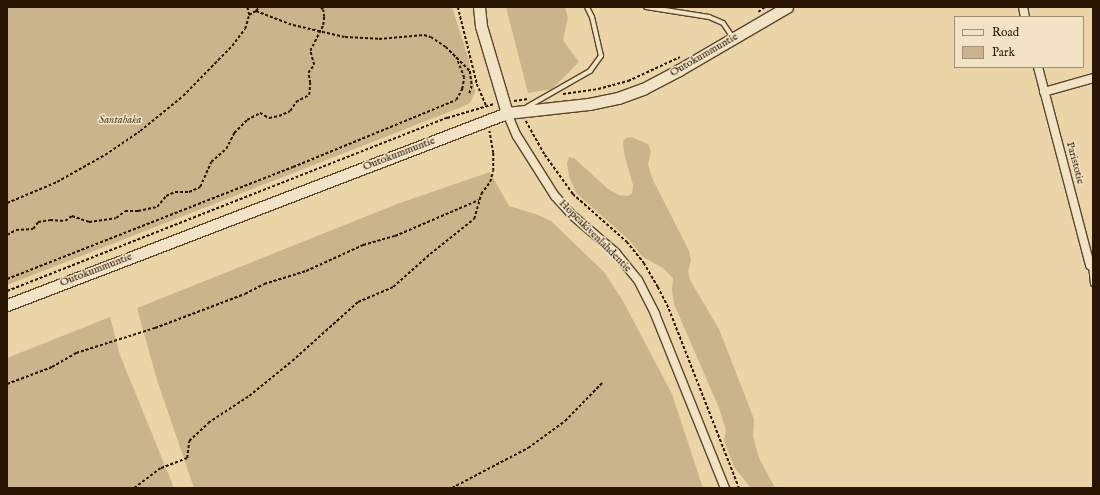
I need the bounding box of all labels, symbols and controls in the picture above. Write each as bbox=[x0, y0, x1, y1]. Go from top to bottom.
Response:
legend bbox=[954, 16, 1084, 68]
text: Road bbox=[992, 25, 1019, 40]
street label: Outokummuntie bbox=[668, 30, 740, 80]
text: Park bbox=[992, 45, 1015, 60]
park label: Santahaka bbox=[98, 113, 142, 127]
street label: Outokummuntie bbox=[361, 134, 437, 174]
street label: Paristotie bbox=[1063, 140, 1087, 186]
street label: Hopeakivenlahdentie bbox=[556, 197, 634, 275]
street label: Outokummuntie bbox=[58, 250, 134, 290]

